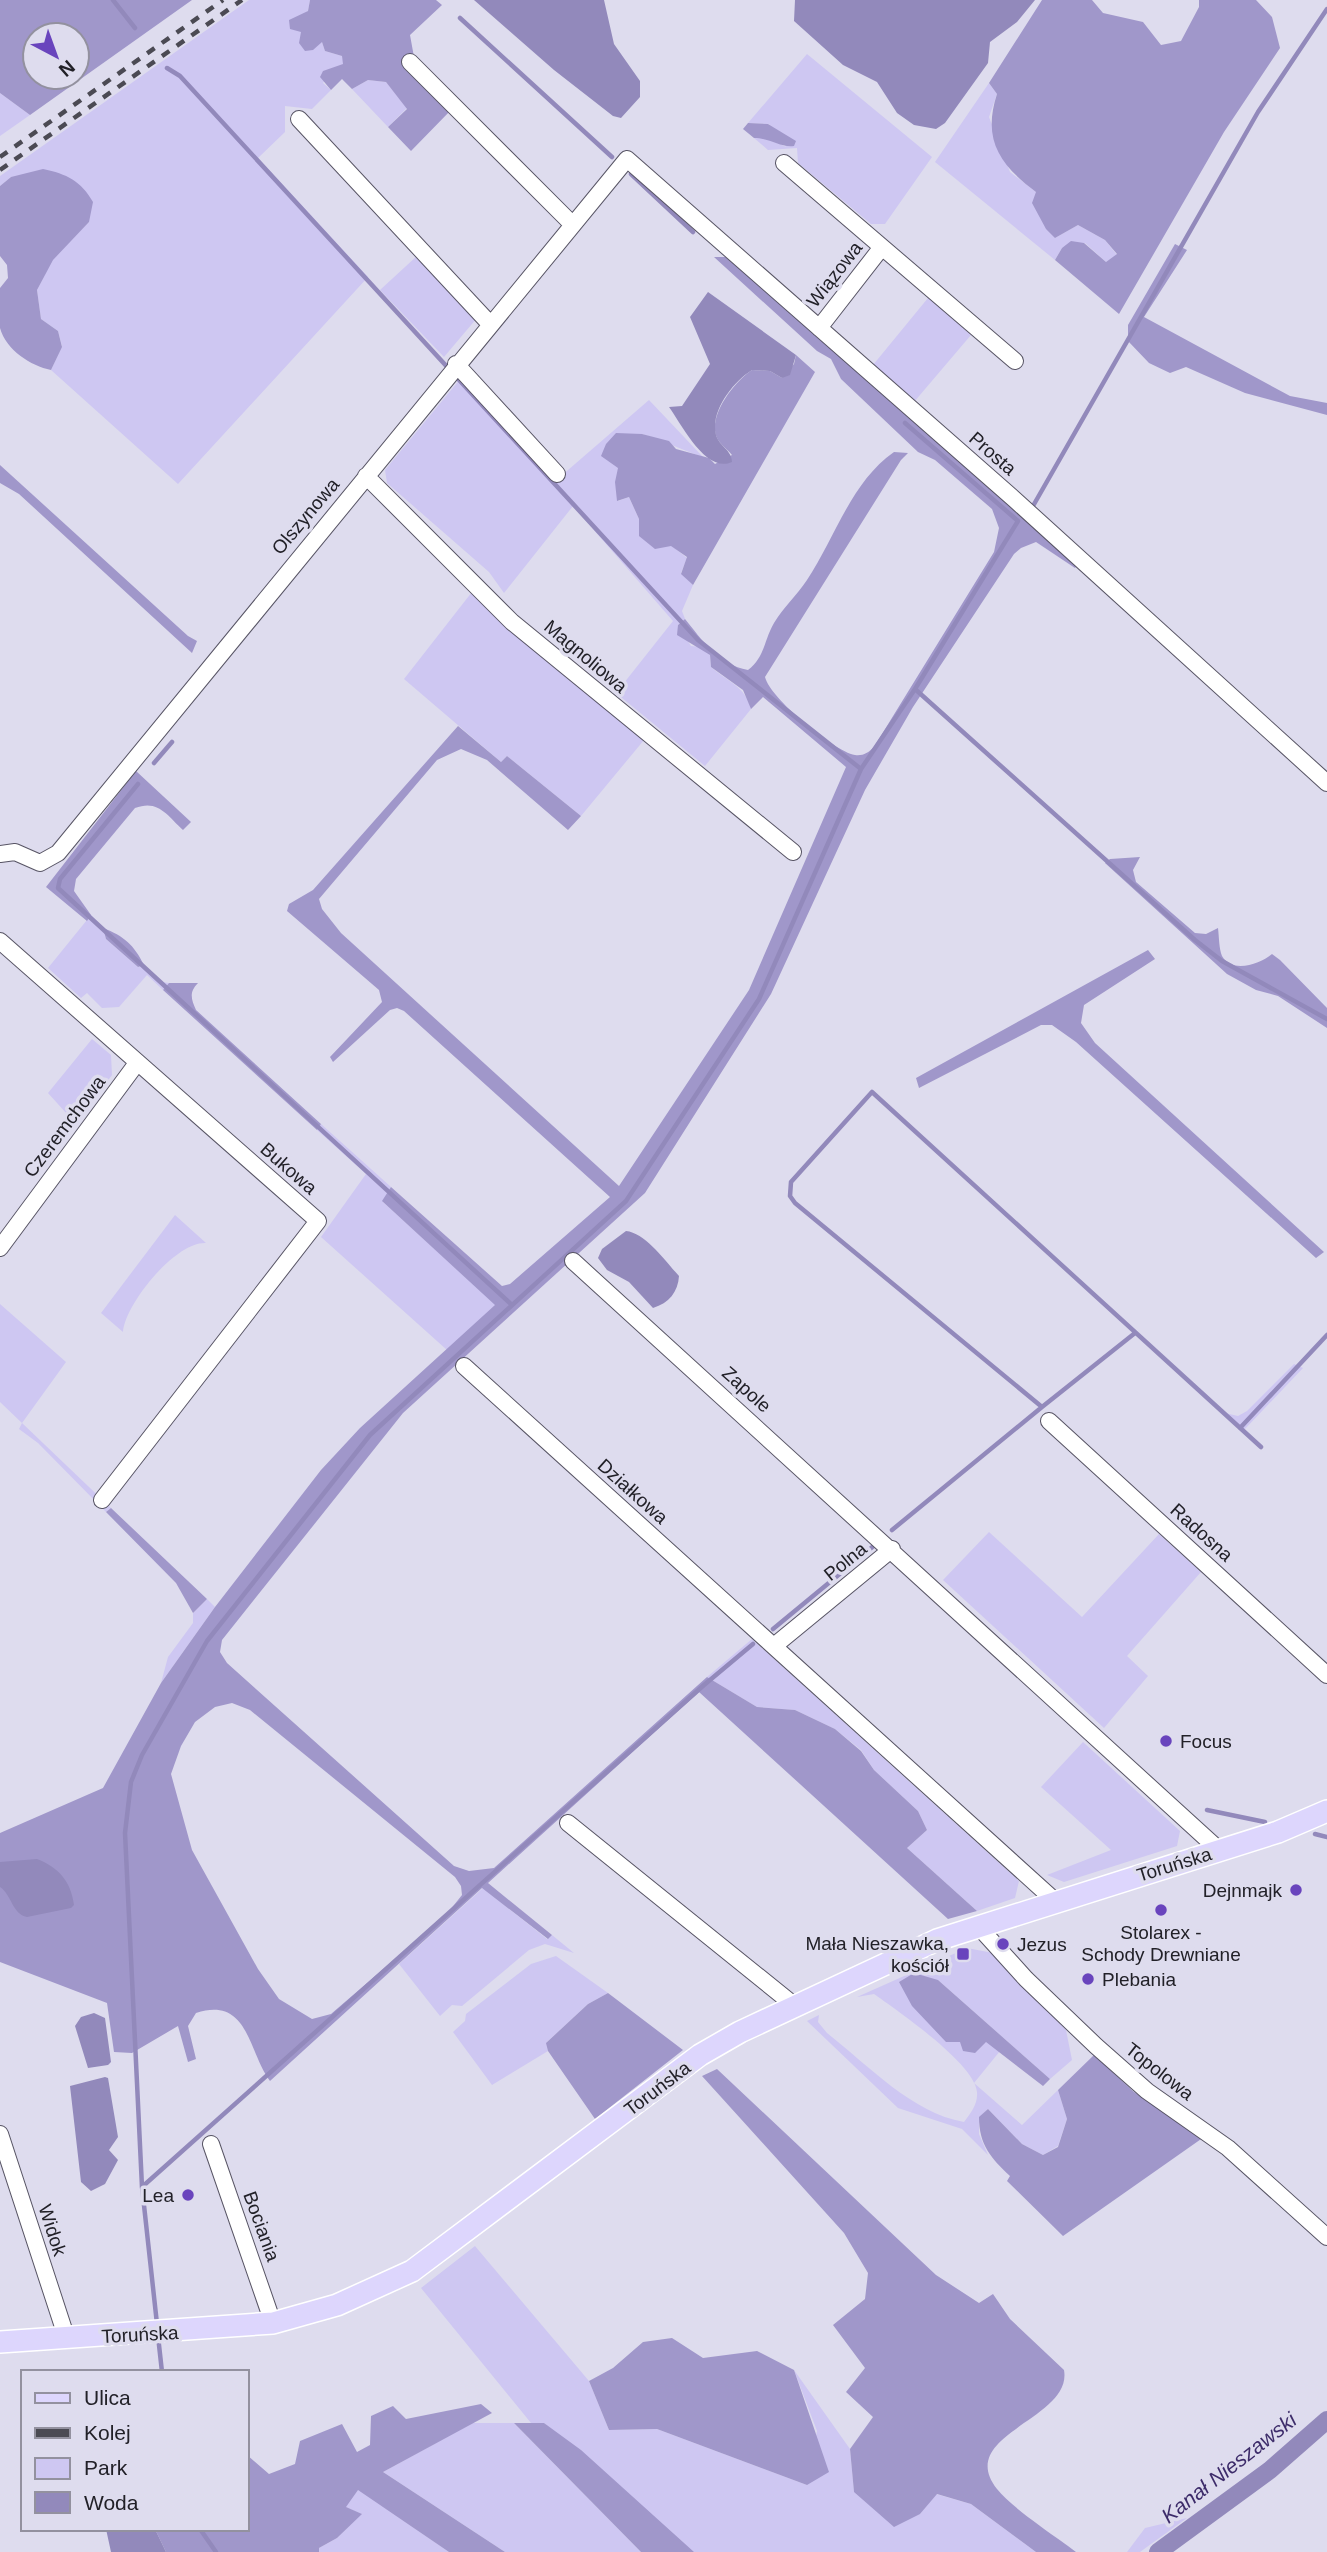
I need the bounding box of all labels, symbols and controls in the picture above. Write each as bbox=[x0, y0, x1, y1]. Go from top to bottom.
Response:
north arrow bbox=[21, 21, 91, 91]
text: N bbox=[55, 56, 79, 81]
street label: Wiązowa bbox=[802, 237, 867, 311]
street label: Prosta bbox=[965, 427, 1021, 480]
street label: Olszynowa bbox=[267, 474, 344, 559]
street label: Magnoliowa bbox=[540, 616, 632, 697]
street label: Czeremchowa bbox=[19, 1071, 110, 1181]
street label: Bukowa bbox=[256, 1138, 321, 1199]
street label: Zapole bbox=[718, 1362, 775, 1417]
street label: Działkowa bbox=[593, 1455, 672, 1528]
street label: Radosna bbox=[1166, 1499, 1237, 1566]
street label: Polna bbox=[820, 1538, 871, 1585]
place label: Focus bbox=[1180, 1731, 1232, 1752]
marker: Focus bbox=[1158, 1733, 1174, 1749]
street label: Toruńska bbox=[1134, 1843, 1214, 1886]
place label: Dejnmajk bbox=[1203, 1880, 1282, 1901]
marker: Dejnmajk bbox=[1288, 1882, 1304, 1898]
marker: Stolarex - Schody Drewniane bbox=[1153, 1902, 1169, 1918]
place label: Stolarex - Schody Drewniane bbox=[1081, 1922, 1241, 1965]
place label: Mała Nieszawka, kościół bbox=[805, 1933, 950, 1976]
place label: Jezus bbox=[1017, 1934, 1067, 1955]
marker: Jezus bbox=[995, 1936, 1011, 1952]
marker: Mała Nieszawka, kościół bbox=[955, 1946, 971, 1962]
place label: Plebania bbox=[1102, 1969, 1176, 1990]
marker: Plebania bbox=[1080, 1971, 1096, 1987]
street label: Topolowa bbox=[1122, 2038, 1198, 2105]
street label: Toruńska bbox=[620, 2057, 695, 2120]
place label: Lea bbox=[142, 2185, 174, 2206]
marker: Lea bbox=[180, 2187, 196, 2203]
street label: Bociania bbox=[239, 2188, 284, 2264]
street label: Widok bbox=[34, 2202, 71, 2259]
street label: Toruńska bbox=[101, 2322, 179, 2347]
legend bbox=[21, 2370, 248, 2531]
text: Ulica bbox=[84, 2386, 131, 2409]
water label: Kanał Nieszawski bbox=[1157, 2407, 1302, 2527]
text: Kolej bbox=[84, 2421, 131, 2444]
text: Park bbox=[84, 2456, 128, 2479]
text: Woda bbox=[84, 2491, 139, 2514]

